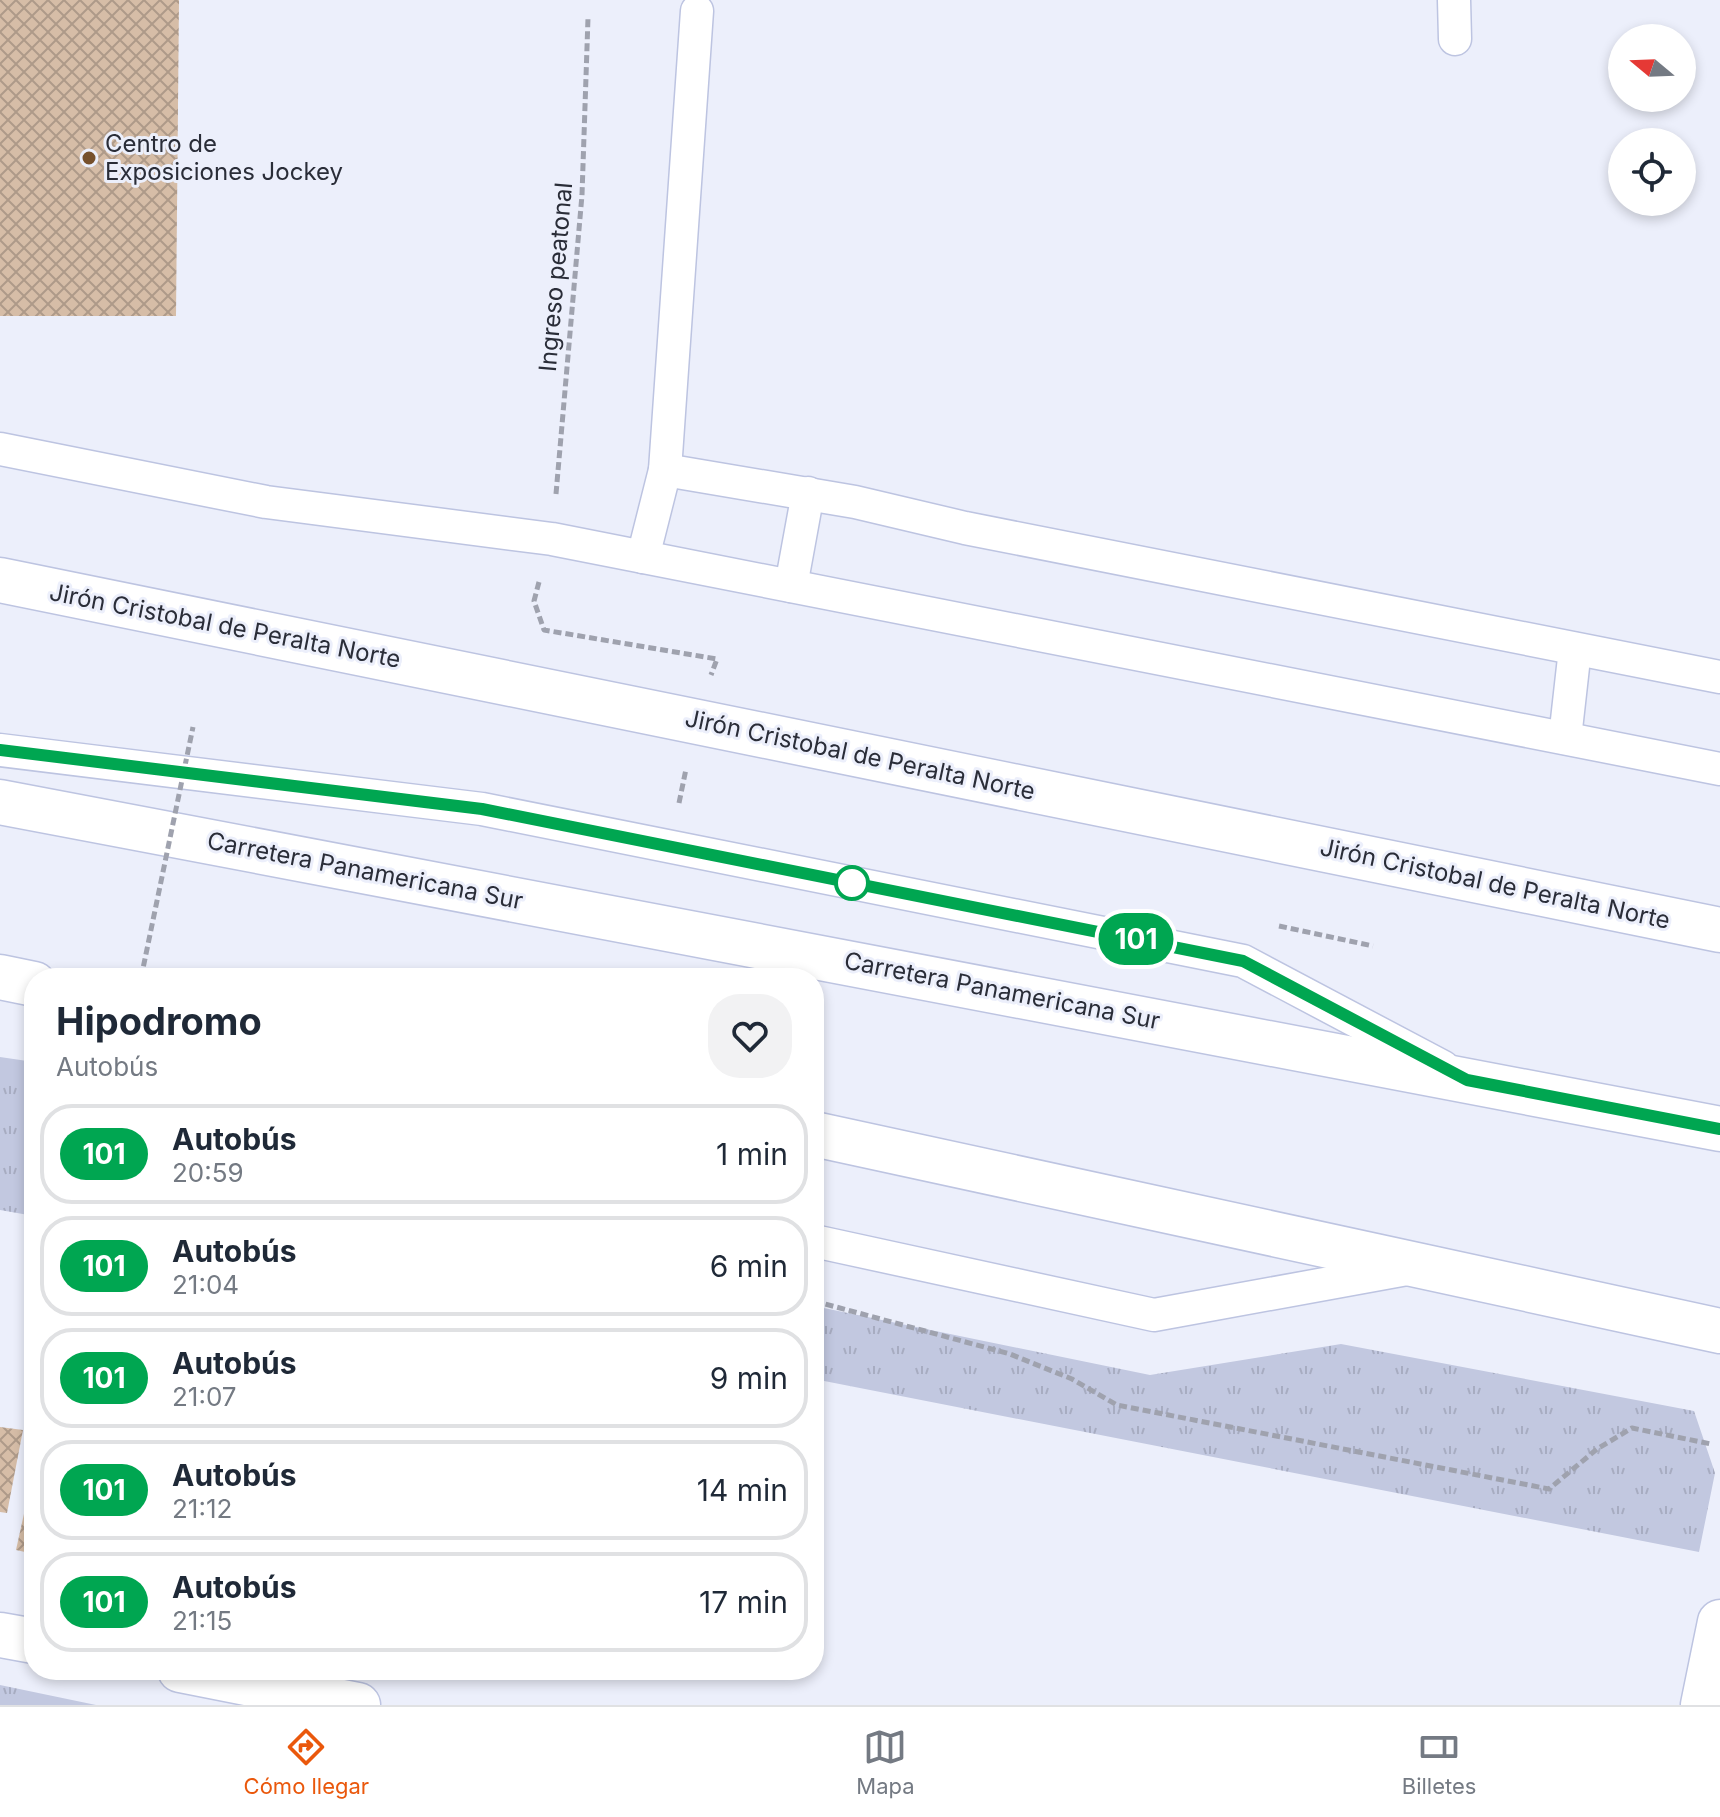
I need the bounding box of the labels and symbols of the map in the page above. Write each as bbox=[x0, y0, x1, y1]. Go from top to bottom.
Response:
north arrow bbox=[1608, 24, 1696, 112]
place label: Centro de Exposiciones Jockey bbox=[105, 129, 343, 186]
marker: Centro de Exposiciones Jockey bbox=[80, 149, 98, 167]
street label: Ingreso peatonal bbox=[533, 181, 578, 373]
street label: Jirón Cristobal de Peralta Norte bbox=[47, 577, 403, 674]
street label: Jirón Cristobal de Peralta Norte bbox=[683, 703, 1038, 806]
street label: Carretera Panamericana Sur bbox=[205, 826, 525, 915]
street label: Jirón Cristobal de Peralta Norte bbox=[1318, 832, 1673, 935]
unlabelled marker bbox=[835, 866, 869, 900]
line badge: 101 bbox=[1090, 913, 1182, 965]
street label: Carretera Panamericana Sur bbox=[842, 946, 1162, 1035]

